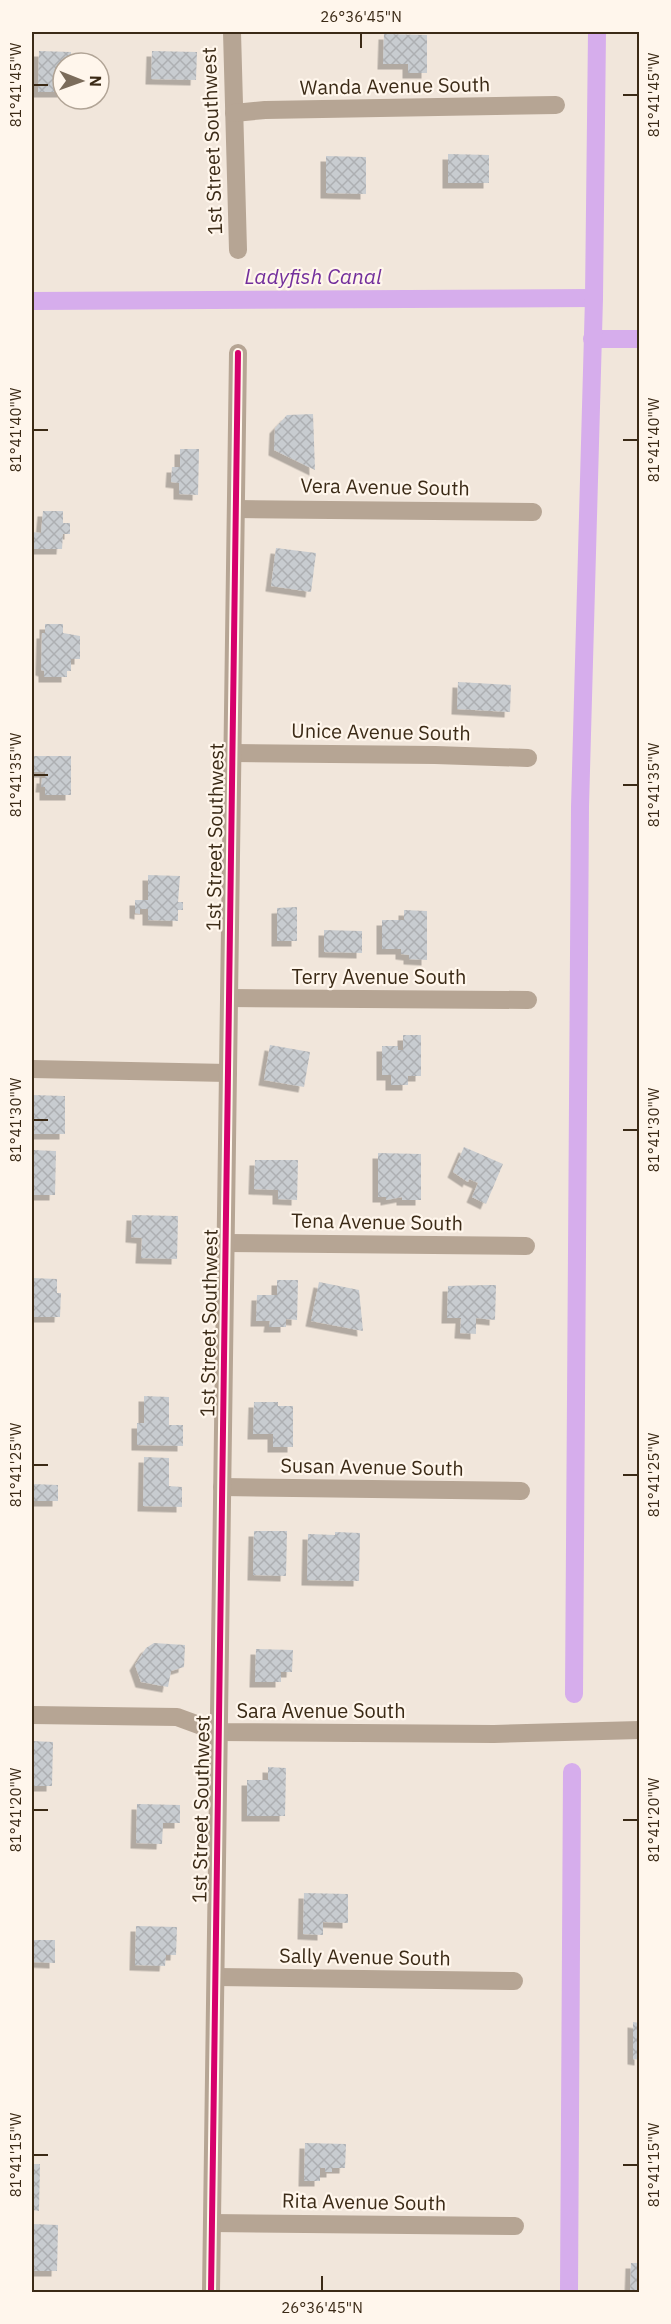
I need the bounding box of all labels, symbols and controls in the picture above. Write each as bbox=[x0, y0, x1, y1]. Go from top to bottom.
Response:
text: 26°36'45"N bbox=[320, 7, 402, 26]
text: 81°41'45"W bbox=[6, 42, 25, 127]
street label: 1st Street Southwest bbox=[195, 46, 228, 236]
north arrow bbox=[51, 51, 111, 111]
text: 81°41'45"W bbox=[644, 52, 663, 137]
street label: Wanda Avenue South bbox=[299, 70, 491, 101]
text: N bbox=[86, 75, 106, 87]
water label: Ladyfish Canal bbox=[244, 262, 382, 290]
text: 81°41'40"W bbox=[6, 387, 25, 472]
text: 81°41'40"W bbox=[644, 397, 663, 482]
street label: Vera Avenue South bbox=[300, 472, 470, 501]
street label: Unice Avenue South bbox=[291, 716, 471, 747]
text: 81°41'35"W bbox=[6, 732, 25, 817]
text: 81°41'35"W bbox=[644, 742, 663, 827]
street label: 1st Street Southwest bbox=[199, 743, 230, 931]
street label: Terry Avenue South bbox=[292, 963, 466, 990]
text: 81°41'30"W bbox=[6, 1077, 25, 1162]
text: 81°41'30"W bbox=[644, 1087, 663, 1172]
street label: Tena Avenue South bbox=[291, 1207, 463, 1236]
street label: 1st Street Southwest bbox=[193, 1229, 224, 1417]
text: 81°41'25"W bbox=[6, 1422, 25, 1507]
text: 81°41'25"W bbox=[644, 1432, 663, 1517]
street label: Susan Avenue South bbox=[280, 1451, 464, 1482]
street label: Sara Avenue South bbox=[236, 1697, 406, 1724]
street label: 1st Street Southwest bbox=[185, 1715, 216, 1903]
text: 81°41'20"W bbox=[6, 1767, 25, 1852]
text: 81°41'20"W bbox=[644, 1777, 663, 1862]
street label: Sally Avenue South bbox=[279, 1942, 451, 1971]
text: 81°41'15"W bbox=[6, 2112, 25, 2197]
text: 81°41'15"W bbox=[644, 2122, 663, 2207]
street label: Rita Avenue South bbox=[282, 2187, 446, 2216]
text: 26°36'45"N bbox=[281, 2298, 363, 2317]

